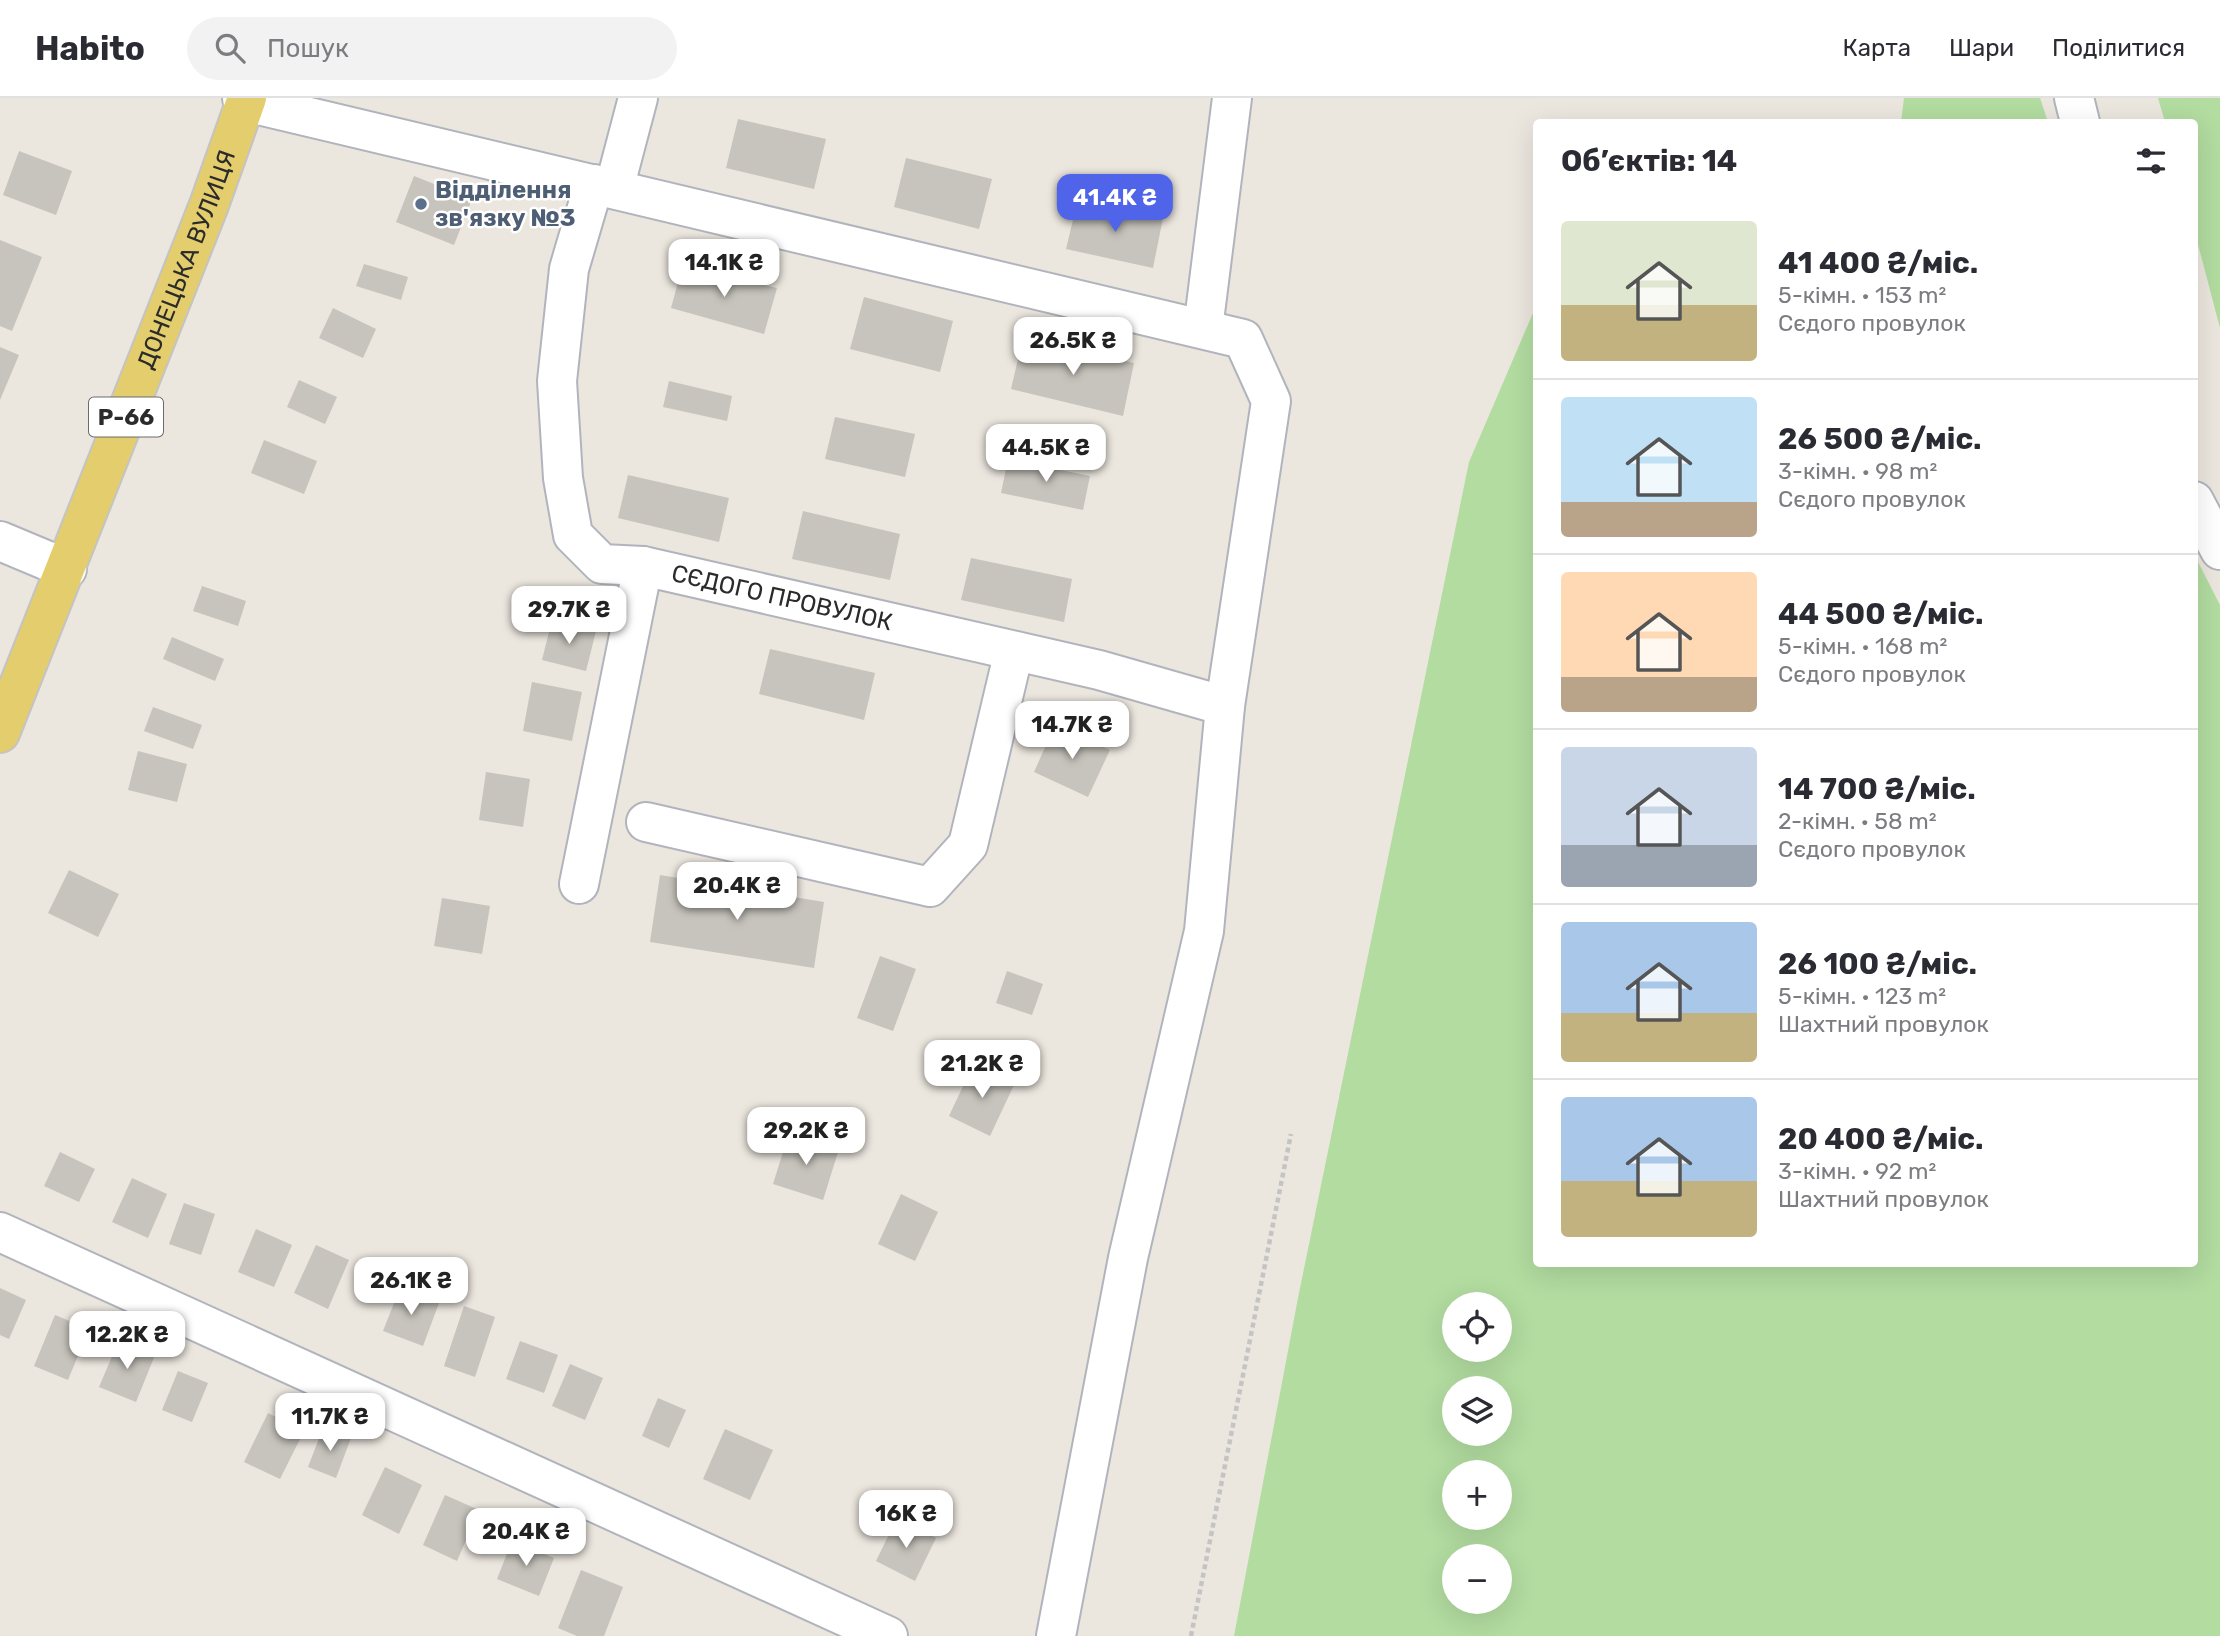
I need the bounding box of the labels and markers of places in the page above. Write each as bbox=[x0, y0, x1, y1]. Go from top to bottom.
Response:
pin: 41.4K ₴ bbox=[1050, 174, 1180, 234]
place label: Відділення зв'язку №3 bbox=[435, 176, 576, 232]
marker: Відділення зв'язку №3 bbox=[413, 196, 429, 212]
pin: 14.1K ₴ bbox=[659, 240, 789, 299]
pin: 26.5K ₴ bbox=[1008, 317, 1138, 377]
pin: 44.5K ₴ bbox=[981, 424, 1111, 484]
pin: 29.7K ₴ bbox=[504, 587, 634, 646]
pin: 14.7K ₴ bbox=[1007, 702, 1137, 761]
pin: 20.4K ₴ bbox=[672, 862, 802, 922]
pin: 21.2K ₴ bbox=[917, 1040, 1047, 1100]
pin: 29.2K ₴ bbox=[741, 1108, 871, 1167]
pin: 26.1K ₴ bbox=[346, 1258, 476, 1317]
pin: 12.2K ₴ bbox=[62, 1312, 192, 1371]
pin: 11.7K ₴ bbox=[265, 1394, 395, 1453]
pin: 16K ₴ bbox=[857, 1490, 955, 1550]
pin: 20.4K ₴ bbox=[461, 1508, 591, 1568]

